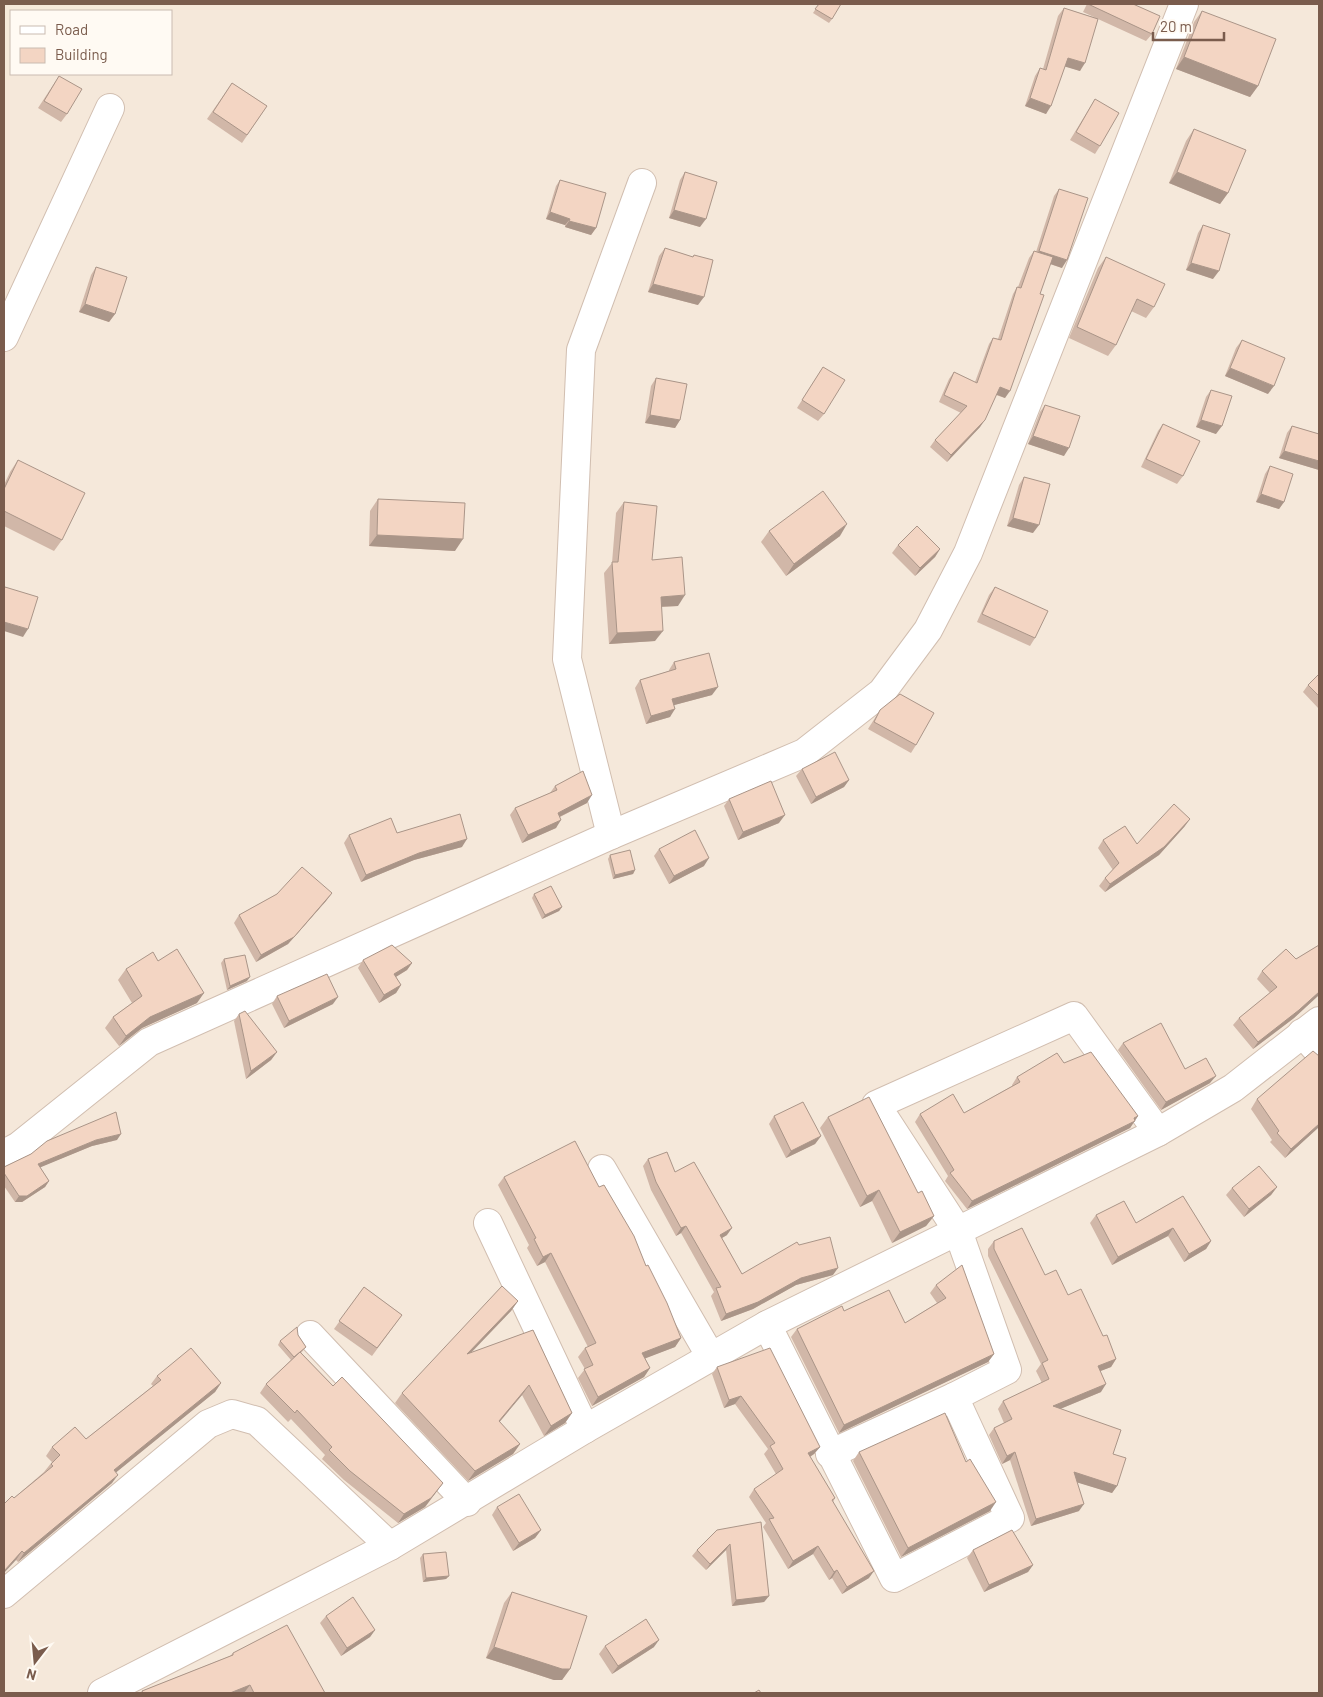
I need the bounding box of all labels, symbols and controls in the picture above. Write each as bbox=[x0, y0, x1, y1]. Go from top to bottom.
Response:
legend bbox=[10, 10, 172, 75]
scale bar bbox=[1153, 10, 1224, 42]
text: 20 m bbox=[1160, 17, 1192, 35]
text: Road bbox=[55, 20, 88, 38]
text: Building bbox=[55, 45, 108, 63]
north arrow bbox=[10, 1637, 60, 1687]
text: N bbox=[24, 1666, 38, 1684]

